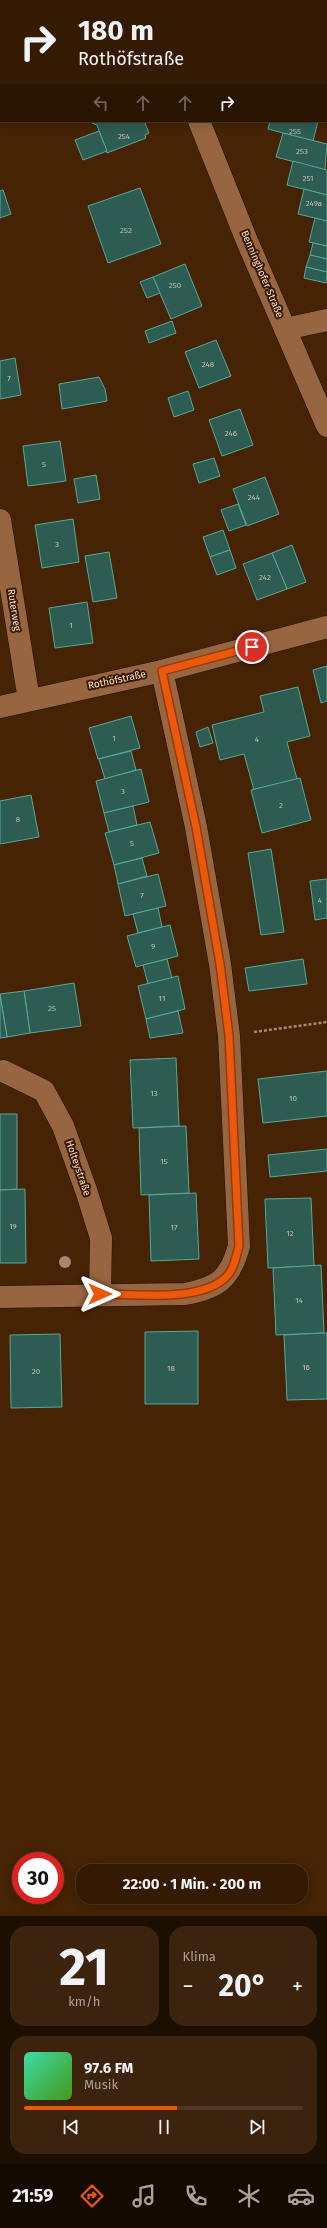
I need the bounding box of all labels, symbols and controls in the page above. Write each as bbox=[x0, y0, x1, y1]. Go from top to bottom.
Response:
text: 180 m bbox=[78, 14, 154, 47]
icon: right bbox=[12, 16, 64, 68]
text: Rothöfstraße bbox=[78, 48, 184, 70]
icon: left bbox=[90, 92, 112, 114]
icon: ahead bbox=[132, 92, 154, 114]
icon: ahead bbox=[174, 92, 196, 114]
icon: right bbox=[216, 92, 238, 114]
house number: 255 bbox=[289, 127, 301, 136]
house number: 254 bbox=[118, 132, 131, 141]
house number: 253 bbox=[296, 147, 308, 156]
house number: 251 bbox=[302, 174, 314, 183]
house number: 249a bbox=[306, 199, 322, 208]
house number: 252 bbox=[120, 226, 132, 235]
street label: Benninghofer Straße bbox=[238, 229, 286, 319]
house number: 250 bbox=[169, 281, 182, 290]
house number: 248 bbox=[202, 360, 215, 369]
house number: 7 bbox=[7, 374, 11, 383]
house number: 246 bbox=[225, 429, 237, 438]
house number: 5 bbox=[42, 460, 46, 469]
house number: 244 bbox=[248, 493, 261, 502]
house number: 3 bbox=[55, 540, 59, 549]
house number: 242 bbox=[259, 573, 271, 582]
street label: Ruterweg bbox=[5, 588, 23, 633]
house number: 1 bbox=[69, 621, 73, 630]
pin bbox=[235, 630, 269, 664]
icon: arrive bbox=[241, 636, 263, 658]
street label: Rothöfstraße bbox=[87, 668, 147, 692]
house number: 1 bbox=[112, 734, 116, 743]
house number: 4 bbox=[255, 735, 260, 744]
house number: 3 bbox=[121, 787, 125, 796]
house number: 2 bbox=[279, 801, 283, 810]
house number: 8 bbox=[16, 815, 21, 824]
house number: 5 bbox=[130, 839, 134, 848]
house number: 7 bbox=[140, 891, 144, 900]
house number: 4 bbox=[318, 896, 323, 905]
house number: 9 bbox=[151, 942, 155, 951]
house number: 11 bbox=[159, 994, 165, 1003]
house number: 25 bbox=[48, 1004, 56, 1013]
house number: 13 bbox=[150, 1089, 158, 1098]
house number: 10 bbox=[289, 1094, 297, 1103]
street label: Holteystraße bbox=[63, 1139, 93, 1197]
house number: 15 bbox=[160, 1157, 168, 1166]
house number: 19 bbox=[9, 1222, 17, 1231]
house number: 17 bbox=[170, 1223, 178, 1232]
house number: 12 bbox=[286, 1229, 294, 1238]
position arrow bbox=[79, 1273, 121, 1315]
house number: 14 bbox=[295, 1296, 304, 1305]
house number: 16 bbox=[302, 1363, 310, 1372]
house number: 18 bbox=[167, 1364, 176, 1373]
house number: 20 bbox=[32, 1367, 41, 1376]
speed limit sign: 30 bbox=[12, 1852, 64, 1904]
text: 22:00 · 1 Min. · 200 m bbox=[123, 1875, 261, 1893]
text: 21 bbox=[59, 1936, 109, 1999]
text: Klima bbox=[183, 1949, 216, 1964]
text: 20° bbox=[218, 1968, 267, 2004]
text: − bbox=[183, 1973, 194, 2000]
text: + bbox=[292, 1973, 303, 2000]
text: km/h bbox=[68, 1994, 100, 2009]
text: 97.6 FM bbox=[84, 2059, 133, 2077]
text: Musik bbox=[84, 2077, 118, 2092]
icon: previous bbox=[60, 2116, 82, 2138]
icon: pause bbox=[153, 2116, 175, 2138]
icon: next bbox=[246, 2116, 268, 2138]
icon: directions bbox=[78, 2182, 106, 2210]
icon: music bbox=[130, 2182, 158, 2210]
icon: phone bbox=[182, 2182, 210, 2210]
icon: climate bbox=[235, 2182, 263, 2210]
icon: car bbox=[287, 2182, 315, 2210]
text: 21:59 bbox=[12, 2185, 53, 2207]

